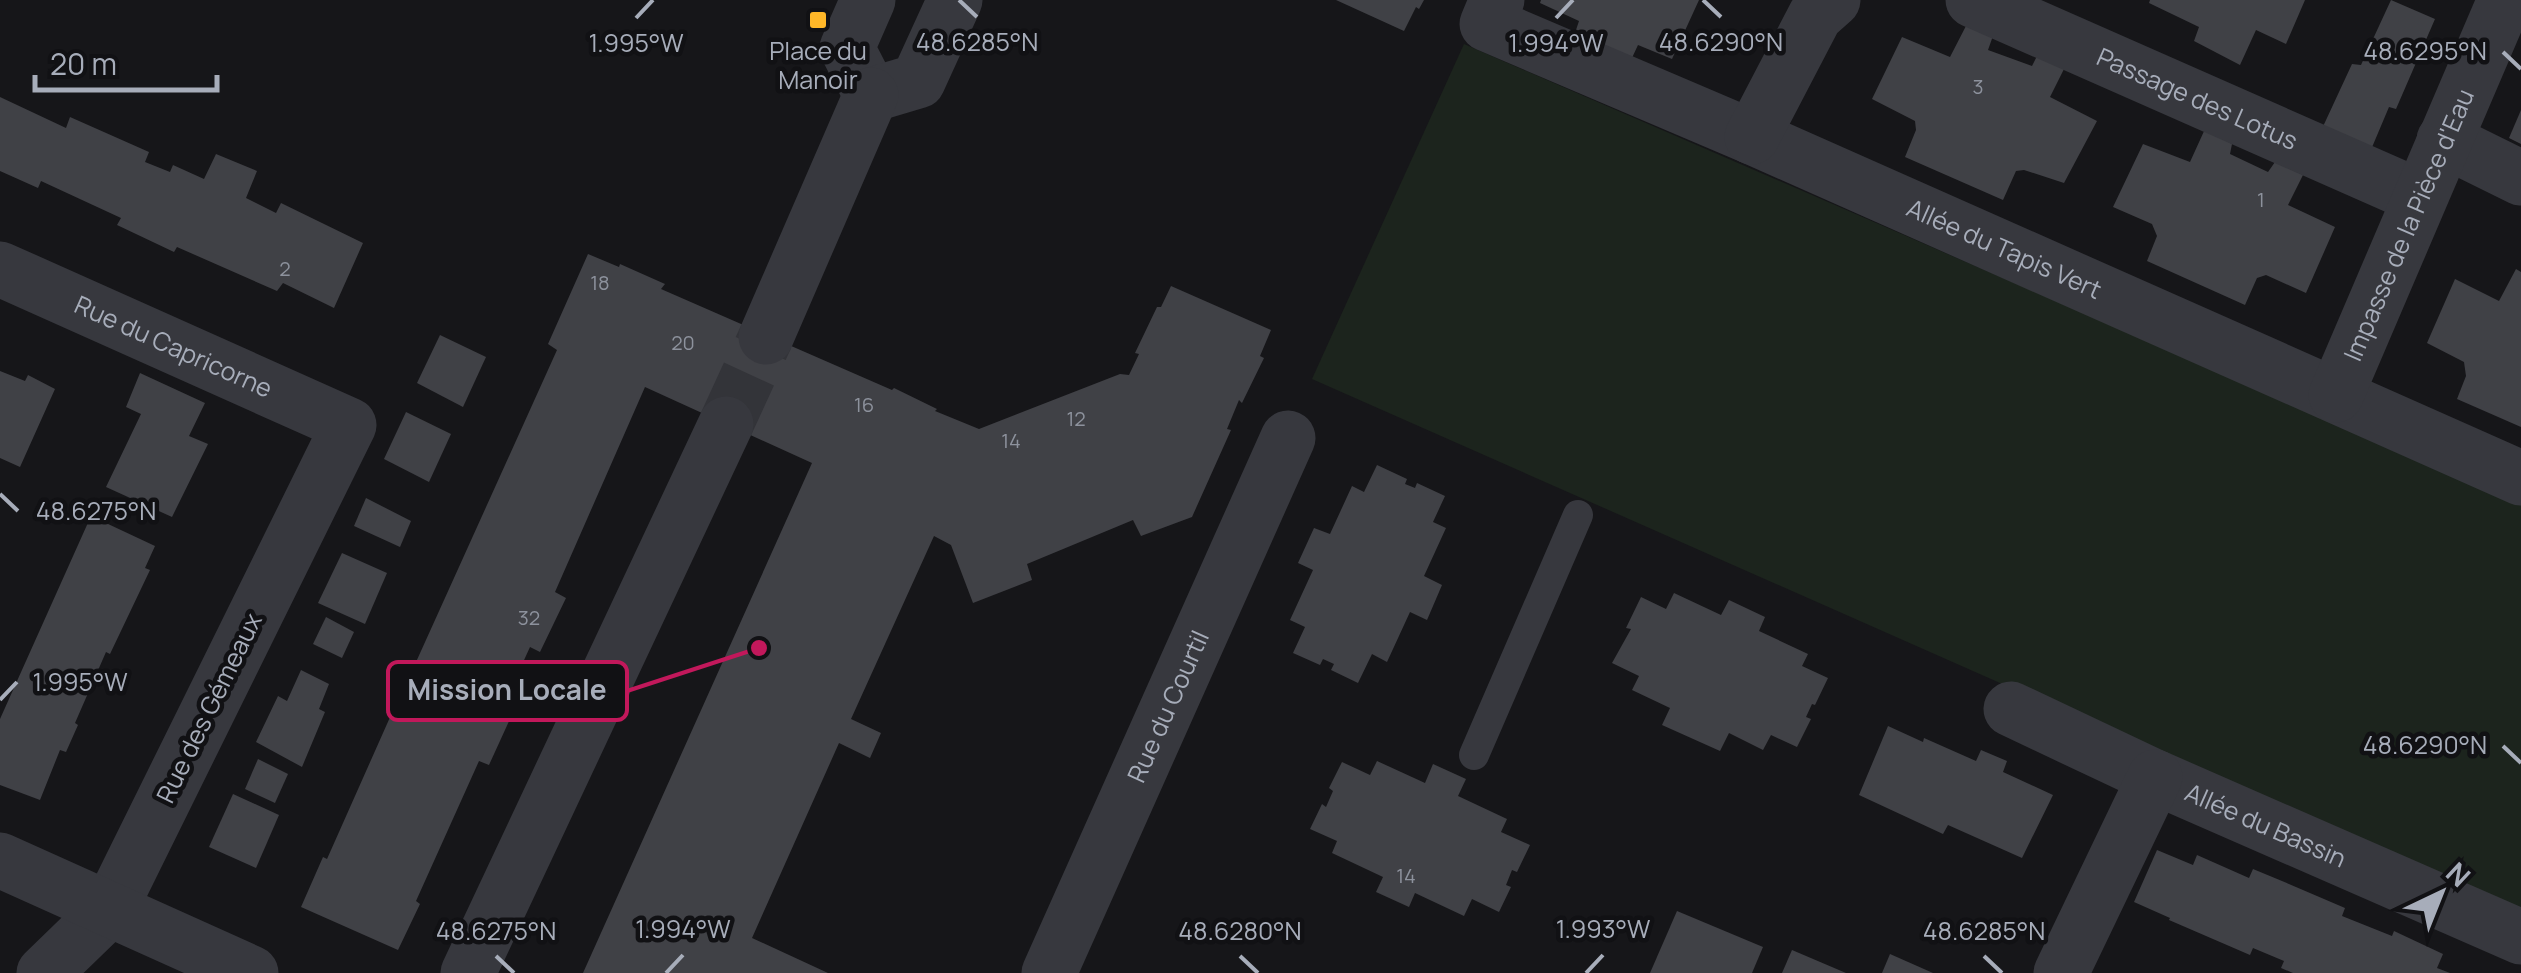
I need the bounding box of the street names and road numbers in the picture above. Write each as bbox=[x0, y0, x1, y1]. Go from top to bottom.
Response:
street label: Passage des Lotus bbox=[2091, 39, 2303, 158]
street label: Impasse de la Pièce d'Eau bbox=[2335, 83, 2482, 366]
street label: Allée du Tapis Vert bbox=[1902, 190, 2107, 307]
street label: Rue du Capricorne bbox=[69, 287, 278, 406]
street label: Rue des Gémeaux bbox=[147, 607, 270, 808]
street label: Rue du Courtil bbox=[1118, 625, 1217, 788]
street label: Allée du Bassin bbox=[2180, 774, 2352, 876]

